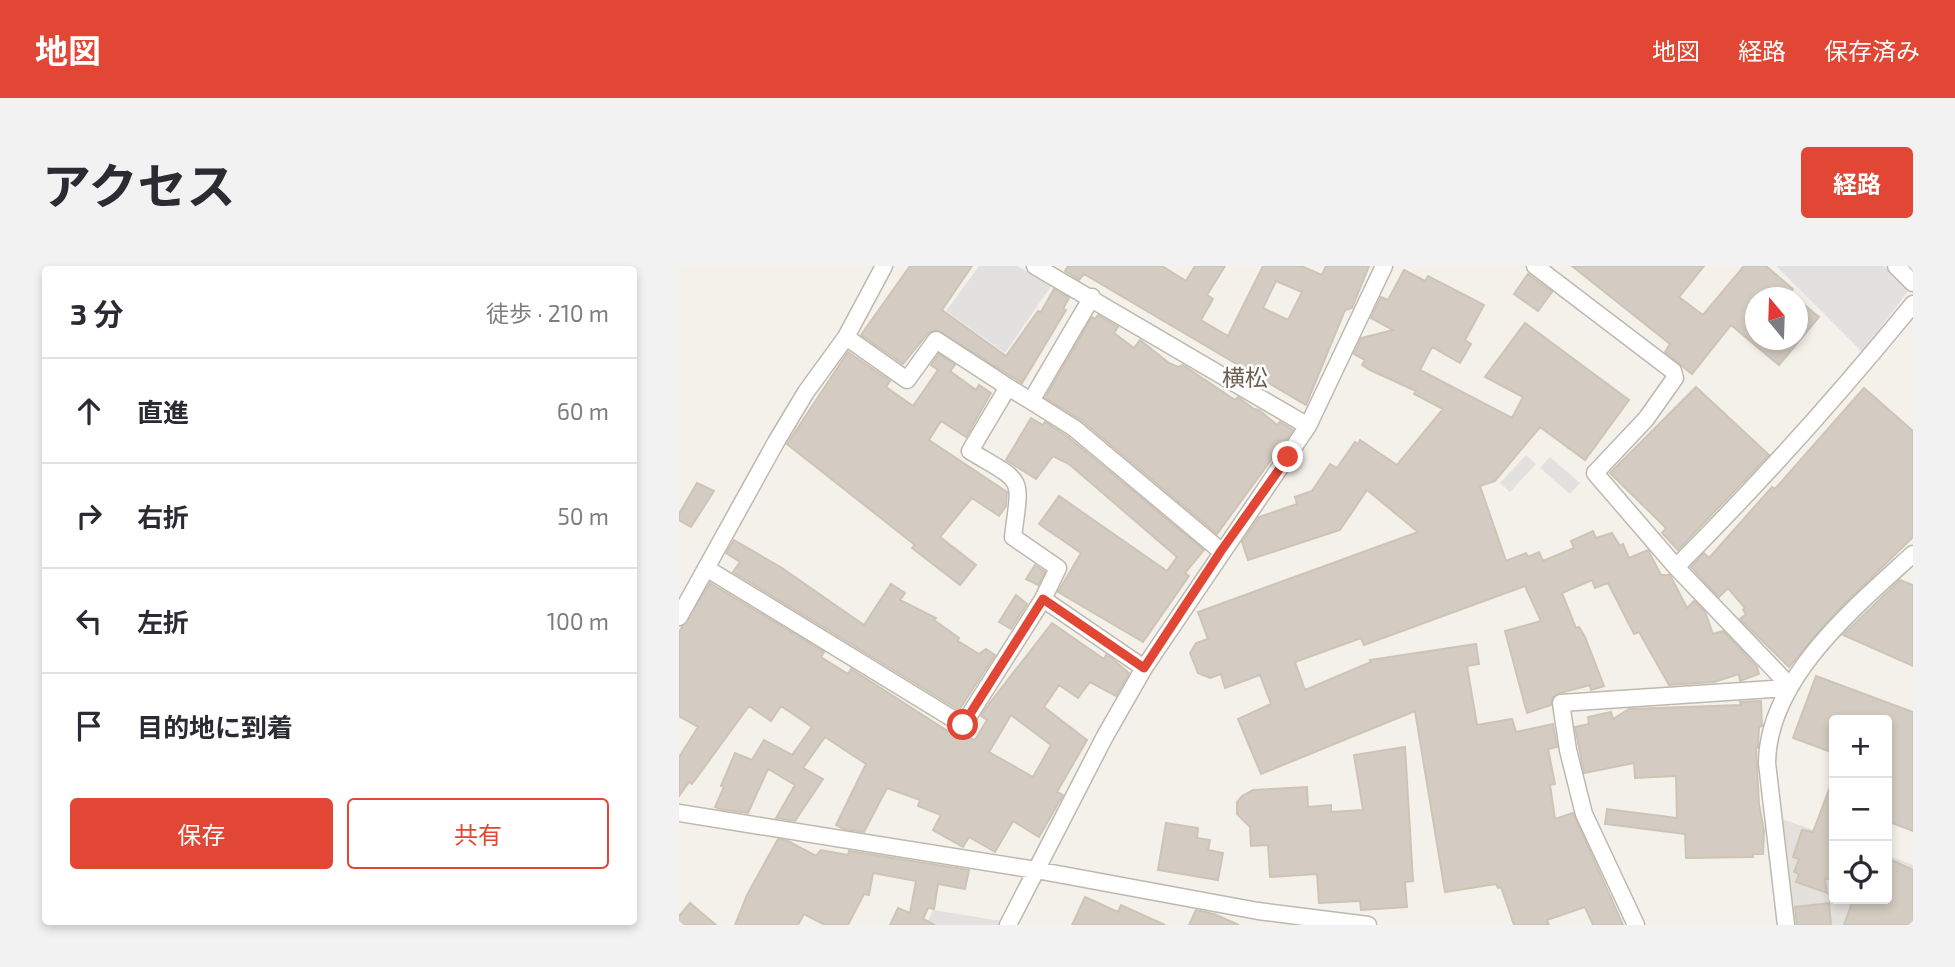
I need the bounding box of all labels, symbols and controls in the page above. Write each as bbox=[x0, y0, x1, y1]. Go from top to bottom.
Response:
text: 地図 bbox=[35, 30, 101, 70]
text: 地図 bbox=[1652, 36, 1700, 65]
text: 経路 bbox=[1738, 36, 1786, 65]
text: 保存済み bbox=[1824, 36, 1920, 65]
button: 経路 bbox=[1801, 147, 1913, 218]
text: アクセス bbox=[42, 155, 236, 214]
north arrow bbox=[1745, 287, 1808, 350]
text: 3 分 bbox=[70, 295, 124, 331]
text: 徒歩 · 210 m bbox=[486, 299, 609, 327]
district label: 横松 bbox=[1222, 363, 1268, 391]
icon: ahead bbox=[70, 392, 108, 430]
text: 直進 bbox=[137, 396, 189, 427]
text: 60 m bbox=[557, 397, 609, 425]
route end bbox=[1272, 441, 1303, 472]
icon: right bbox=[70, 497, 108, 535]
text: 右折 bbox=[137, 501, 189, 532]
text: 50 m bbox=[558, 502, 609, 530]
icon: left bbox=[70, 602, 108, 640]
text: 左折 bbox=[137, 606, 189, 637]
text: 100 m bbox=[547, 607, 609, 635]
icon: arrive bbox=[70, 707, 108, 745]
route start bbox=[947, 709, 978, 740]
text: 目的地に到着 bbox=[137, 711, 293, 742]
map controls bbox=[1829, 715, 1892, 904]
button: + bbox=[1829, 715, 1892, 778]
button: − bbox=[1829, 778, 1892, 841]
button: 保存 bbox=[70, 798, 333, 869]
button: 共有 bbox=[347, 798, 609, 869]
button: locate bbox=[1829, 841, 1892, 904]

